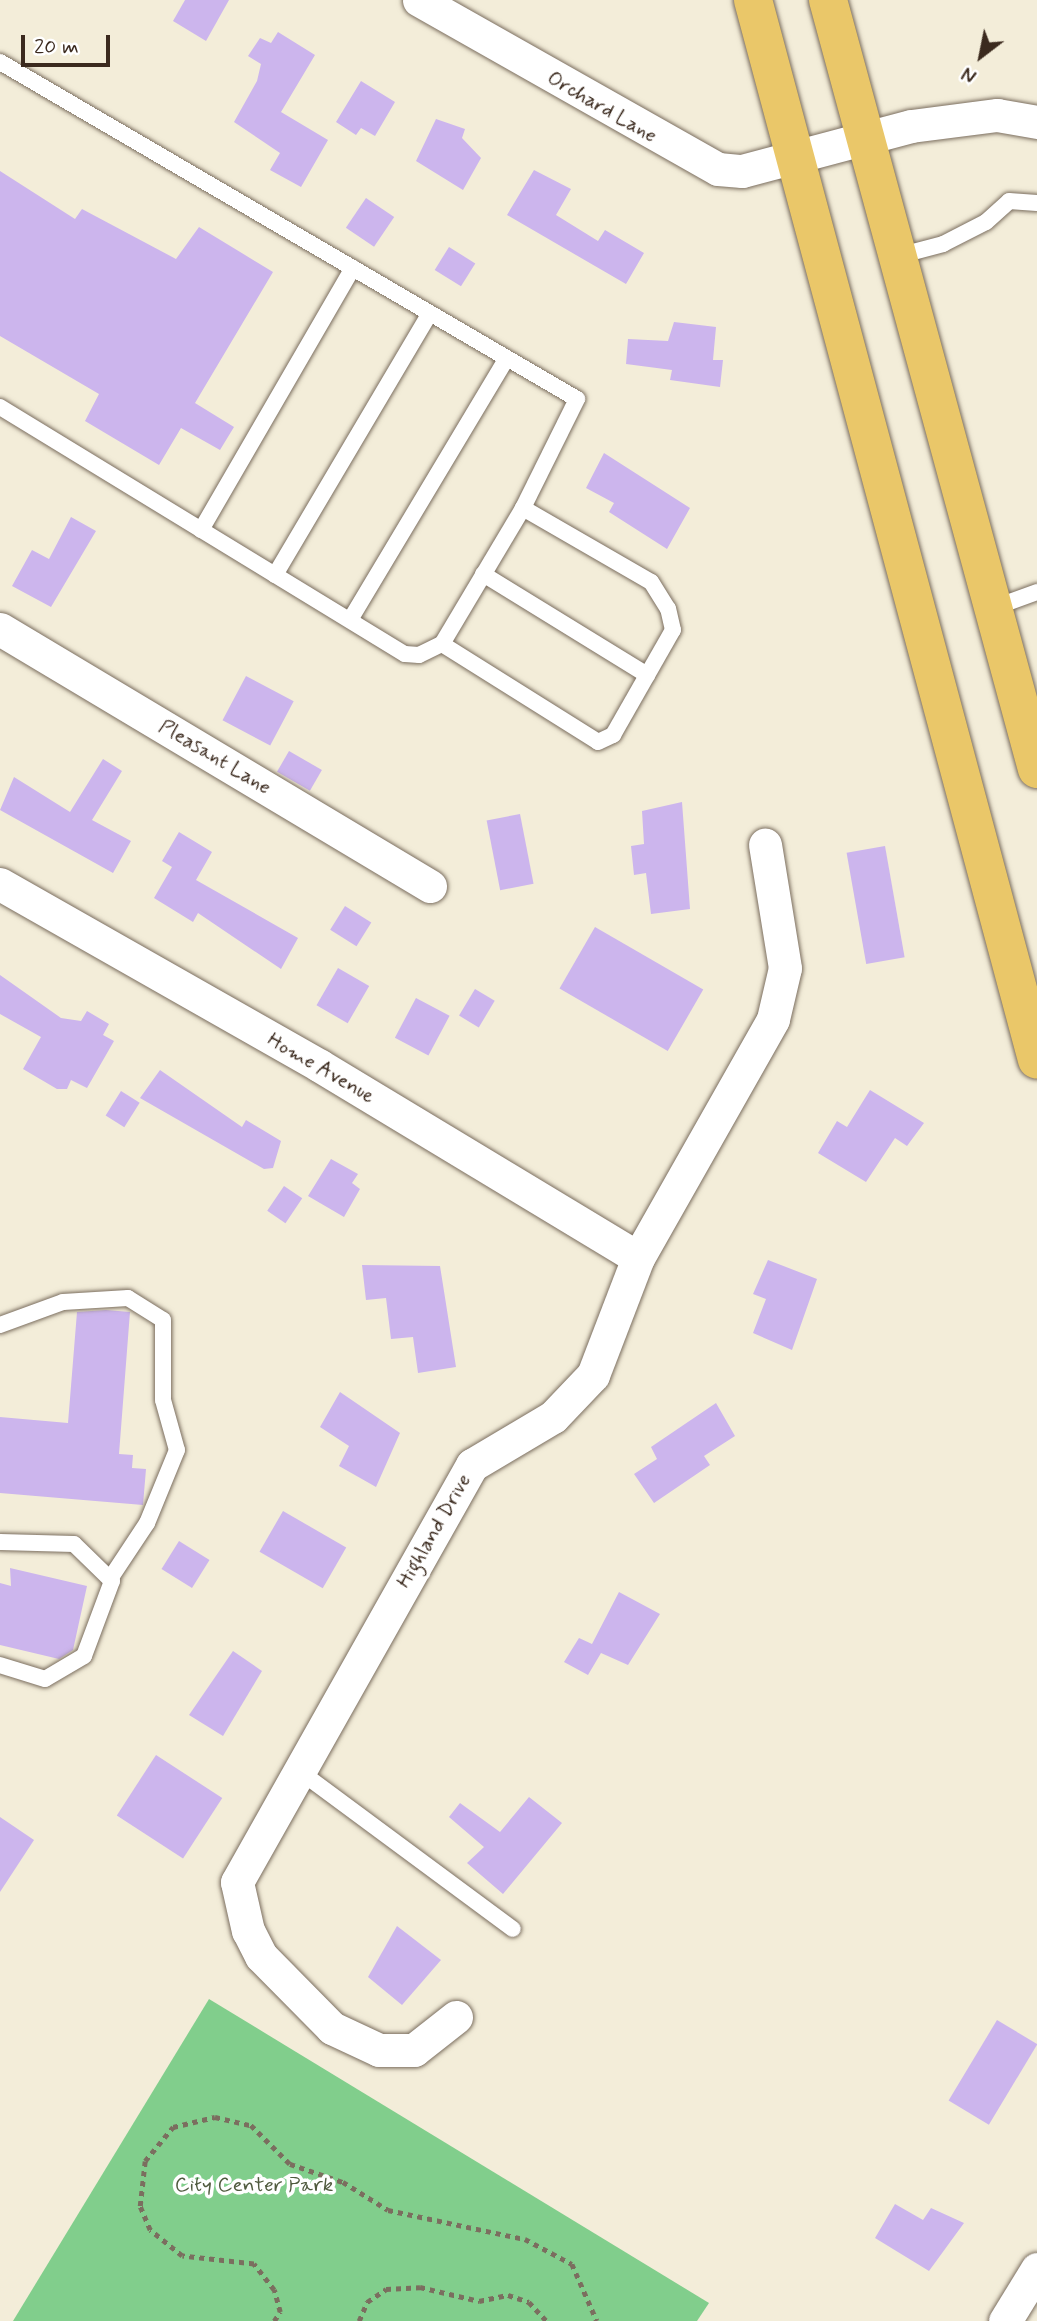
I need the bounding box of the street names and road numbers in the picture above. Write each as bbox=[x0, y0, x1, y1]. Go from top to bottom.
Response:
street label: Orchard Lane bbox=[542, 65, 662, 149]
street label: Pleasant Lane bbox=[154, 713, 276, 801]
street label: Home Avenue bbox=[261, 1026, 381, 1110]
street label: Highland Drive bbox=[391, 1469, 477, 1593]

